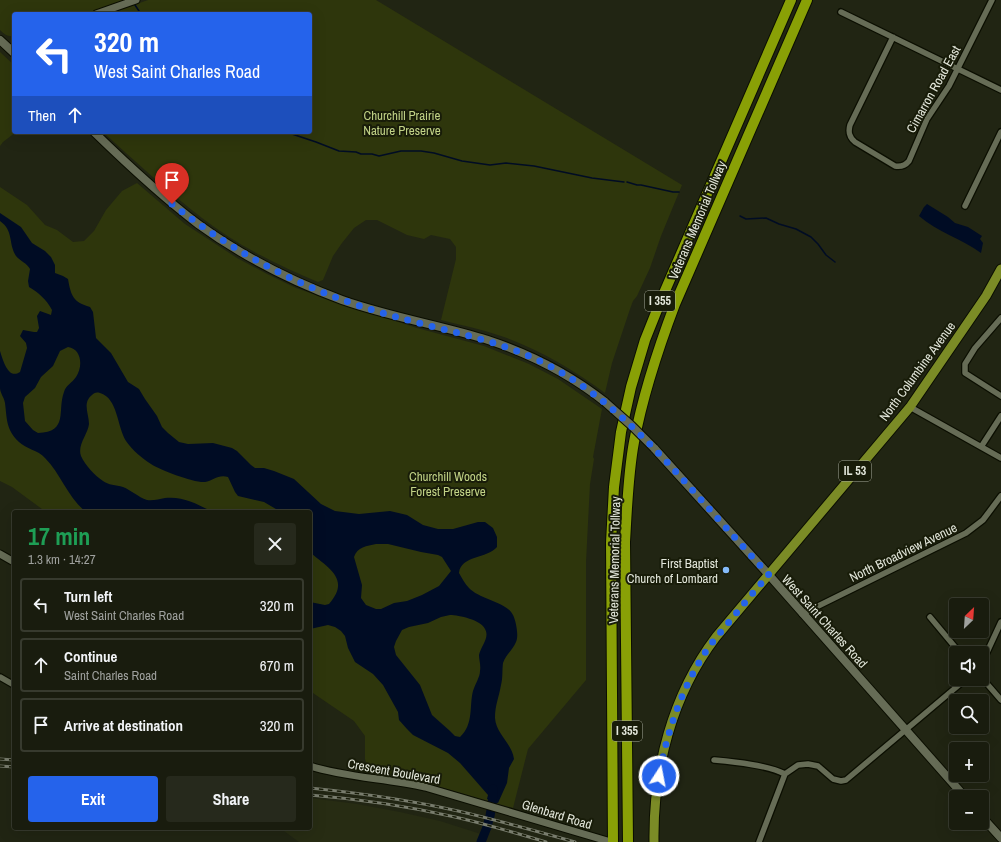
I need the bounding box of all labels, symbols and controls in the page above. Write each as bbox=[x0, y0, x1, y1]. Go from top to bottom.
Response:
text: 320 m bbox=[94, 23, 159, 61]
icon: left bbox=[28, 28, 80, 80]
street label: Cimarron Road East bbox=[902, 43, 964, 136]
text: West Saint Charles Road bbox=[94, 59, 260, 84]
icon: ahead bbox=[64, 104, 86, 126]
text: Then bbox=[28, 105, 56, 126]
park label: Churchill Prairie Nature Preserve bbox=[363, 107, 441, 139]
street label: Veterans Memorial Tollway bbox=[665, 158, 730, 282]
pin bbox=[155, 163, 189, 204]
icon: arrive bbox=[161, 169, 183, 191]
road number: I 355 bbox=[645, 291, 675, 311]
street label: North Columbine Avenue bbox=[876, 318, 959, 424]
road number: IL 53 bbox=[839, 461, 871, 481]
park label: Churchill Woods Forest Preserve bbox=[409, 468, 487, 500]
street label: Veterans Memorial Tollway bbox=[605, 496, 624, 624]
street label: North Broadview Avenue bbox=[847, 519, 960, 586]
text: 17 min bbox=[28, 520, 90, 552]
button: close bbox=[254, 523, 296, 565]
text: 1.3 km · 14:27 bbox=[28, 551, 96, 568]
place label: First Baptist Church of Lombard bbox=[627, 555, 718, 587]
marker: First Baptist Church of Lombard bbox=[721, 565, 731, 575]
street label: West Saint Charles Road bbox=[778, 571, 871, 672]
text: Turn left bbox=[64, 586, 112, 607]
icon: left bbox=[30, 594, 52, 616]
text: 320 m bbox=[260, 595, 294, 616]
north arrow bbox=[949, 598, 989, 638]
map controls bbox=[949, 598, 989, 830]
text: West Saint Charles Road bbox=[64, 607, 184, 624]
text: Continue bbox=[64, 646, 117, 667]
button: sound bbox=[949, 646, 989, 686]
icon: ahead bbox=[30, 654, 52, 676]
text: 670 m bbox=[260, 655, 294, 676]
text: Saint Charles Road bbox=[64, 667, 157, 684]
button: search bbox=[949, 694, 989, 734]
icon: arrive bbox=[30, 714, 52, 736]
text: Arrive at destination bbox=[64, 715, 183, 736]
text: 320 m bbox=[260, 715, 294, 736]
road number: I 355 bbox=[612, 721, 642, 741]
button: + bbox=[949, 742, 989, 782]
street label: Crescent Boulevard bbox=[346, 755, 442, 788]
position arrow bbox=[638, 755, 680, 797]
button: Exit bbox=[28, 776, 158, 822]
button: Share bbox=[166, 776, 296, 822]
button: − bbox=[949, 790, 989, 830]
street label: Glenbard Road bbox=[520, 796, 594, 833]

